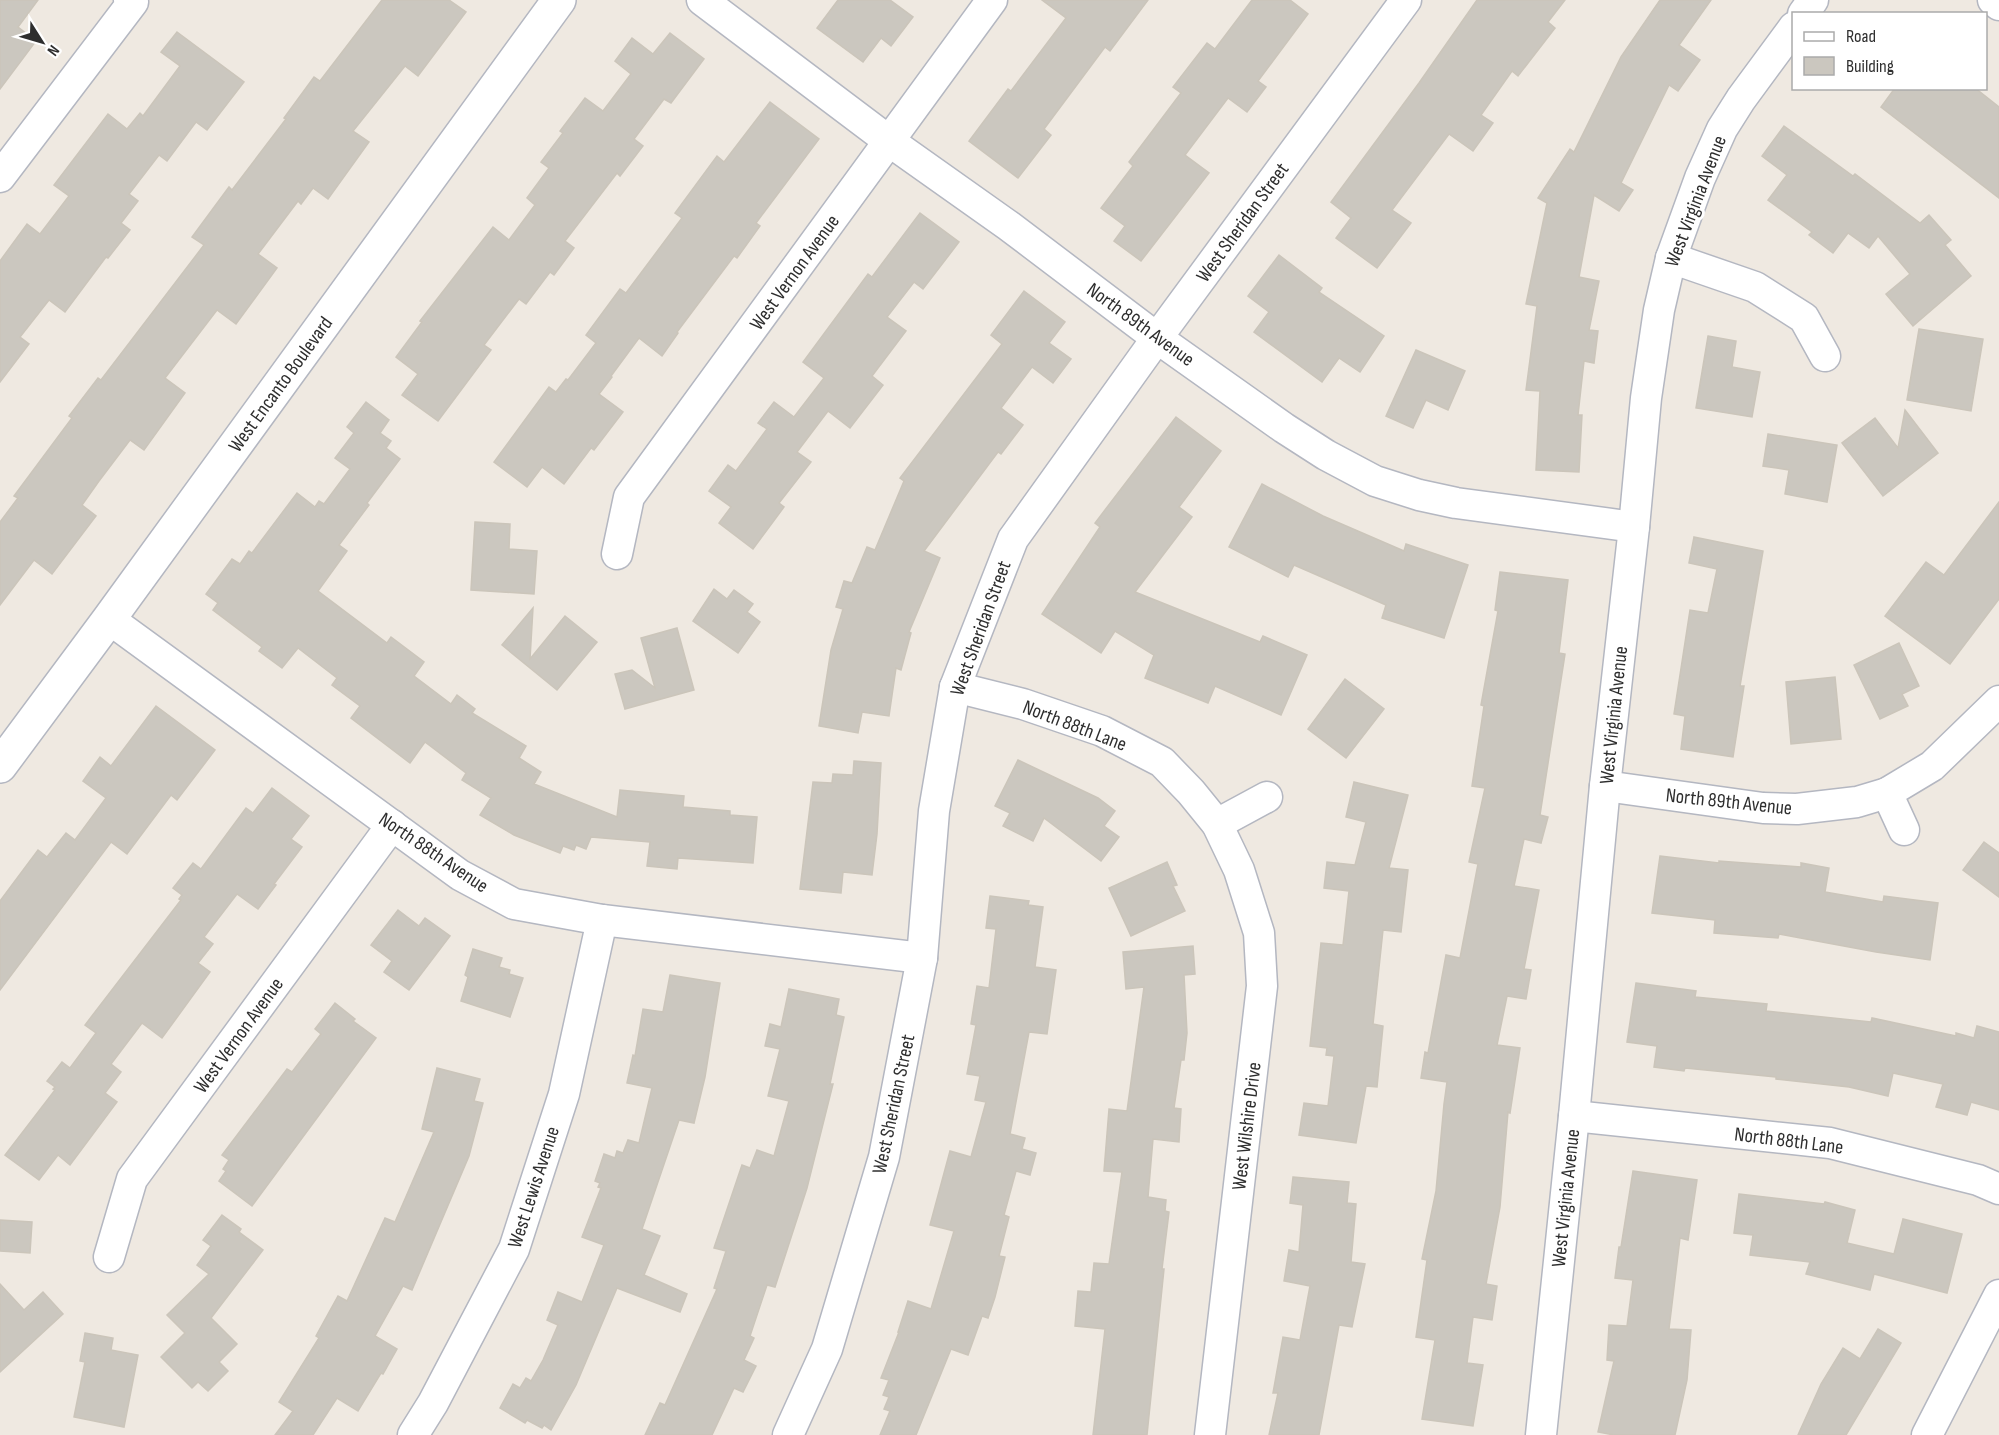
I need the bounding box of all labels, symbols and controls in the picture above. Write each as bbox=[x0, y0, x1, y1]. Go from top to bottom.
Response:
north arrow bbox=[12, 12, 72, 72]
legend bbox=[1792, 12, 1987, 90]
text: Road bbox=[1846, 26, 1876, 47]
text: N bbox=[43, 41, 63, 59]
text: Building bbox=[1846, 56, 1894, 77]
street label: West Virginia Avenue bbox=[1660, 132, 1732, 270]
street label: West Sheridan Street bbox=[1191, 158, 1294, 287]
street label: West Vernon Avenue bbox=[745, 210, 845, 335]
street label: North 89th Avenue bbox=[1082, 278, 1199, 372]
street label: West Encanto Boulevard bbox=[224, 312, 338, 457]
street label: West Sheridan Street bbox=[945, 558, 1016, 699]
street label: West Virginia Avenue bbox=[1595, 645, 1633, 785]
street label: North 88th Lane bbox=[1019, 695, 1130, 757]
street label: North 89th Avenue bbox=[1665, 783, 1793, 821]
street label: North 88th Avenue bbox=[374, 807, 493, 898]
street label: West Vernon Avenue bbox=[189, 973, 289, 1098]
street label: West Sheridan Street bbox=[868, 1032, 920, 1176]
street label: West Wilshire Drive bbox=[1227, 1061, 1267, 1191]
street label: North 88th Lane bbox=[1733, 1122, 1845, 1160]
street label: West Lewis Avenue bbox=[503, 1123, 565, 1251]
street label: West Virginia Avenue bbox=[1547, 1128, 1585, 1268]

